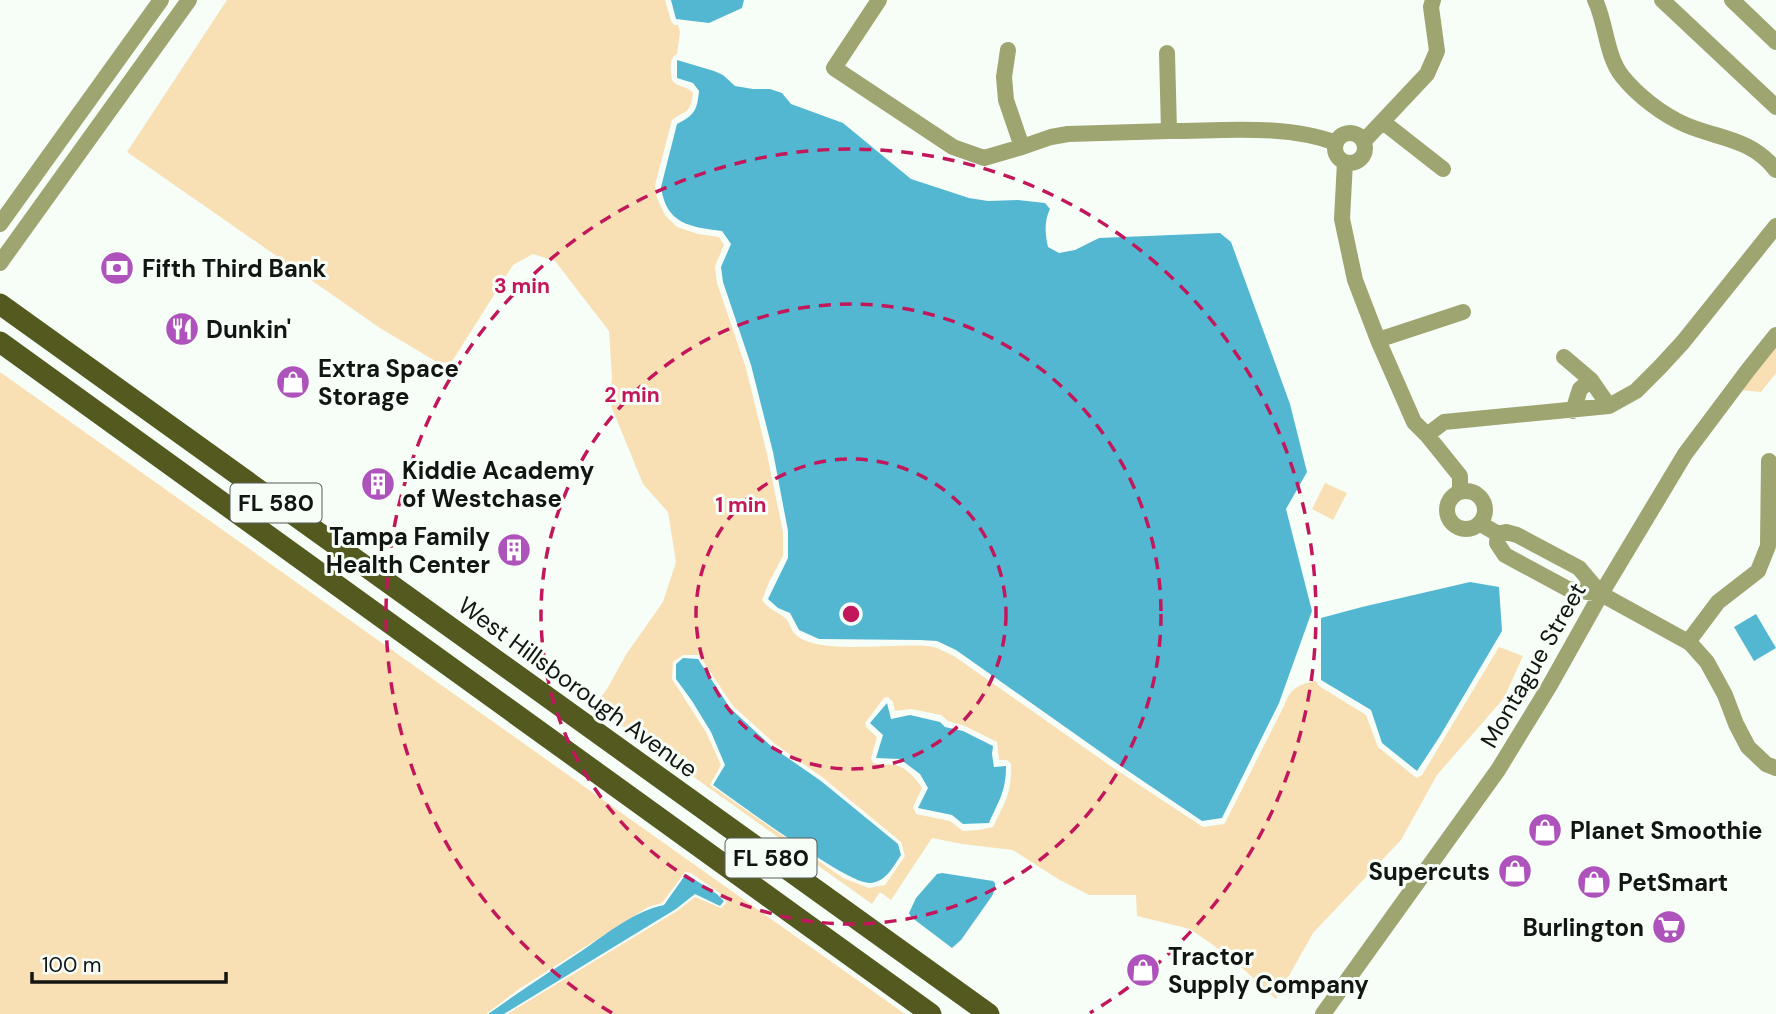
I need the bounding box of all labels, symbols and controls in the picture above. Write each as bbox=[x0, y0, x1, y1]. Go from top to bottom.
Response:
bank icon: Fifth Third Bank bbox=[98, 249, 136, 287]
place label: Fifth Third Bank bbox=[142, 253, 327, 284]
text: 3 min bbox=[494, 272, 550, 300]
restaurant icon: Dunkin' bbox=[163, 310, 201, 348]
place label: Dunkin' bbox=[206, 314, 291, 345]
place label: Extra Space Storage bbox=[318, 353, 459, 412]
shop icon: Extra Space Storage bbox=[274, 363, 312, 401]
text: 2 min bbox=[604, 381, 660, 409]
place label: Kiddie Academy of Westchase bbox=[402, 455, 595, 514]
building icon: Kiddie Academy of Westchase bbox=[359, 465, 397, 503]
road number: FL 580 bbox=[230, 484, 322, 523]
text: 1 min bbox=[715, 491, 767, 519]
place label: Tampa Family Health Center bbox=[326, 521, 490, 580]
building icon: Tampa Family Health Center bbox=[495, 531, 533, 569]
street label: Montague Street bbox=[1473, 577, 1593, 753]
street label: West Hillsborough Avenue bbox=[452, 590, 704, 784]
centre of rings bbox=[839, 602, 863, 626]
shop icon: Planet Smoothie bbox=[1526, 811, 1564, 849]
place label: Planet Smoothie bbox=[1570, 815, 1762, 846]
road number: FL 580 bbox=[726, 838, 816, 878]
shop icon: Supercuts bbox=[1496, 852, 1534, 890]
place label: Supercuts bbox=[1368, 856, 1490, 887]
shop icon: PetSmart bbox=[1575, 863, 1613, 901]
place label: PetSmart bbox=[1618, 867, 1728, 898]
supermarket icon: Burlington bbox=[1650, 908, 1688, 946]
place label: Burlington bbox=[1522, 912, 1644, 943]
scale bar bbox=[32, 940, 226, 984]
place label: Tractor Supply Company bbox=[1168, 941, 1369, 1000]
text: 100 m bbox=[42, 951, 102, 979]
shop icon: Tractor Supply Company bbox=[1124, 951, 1162, 989]

